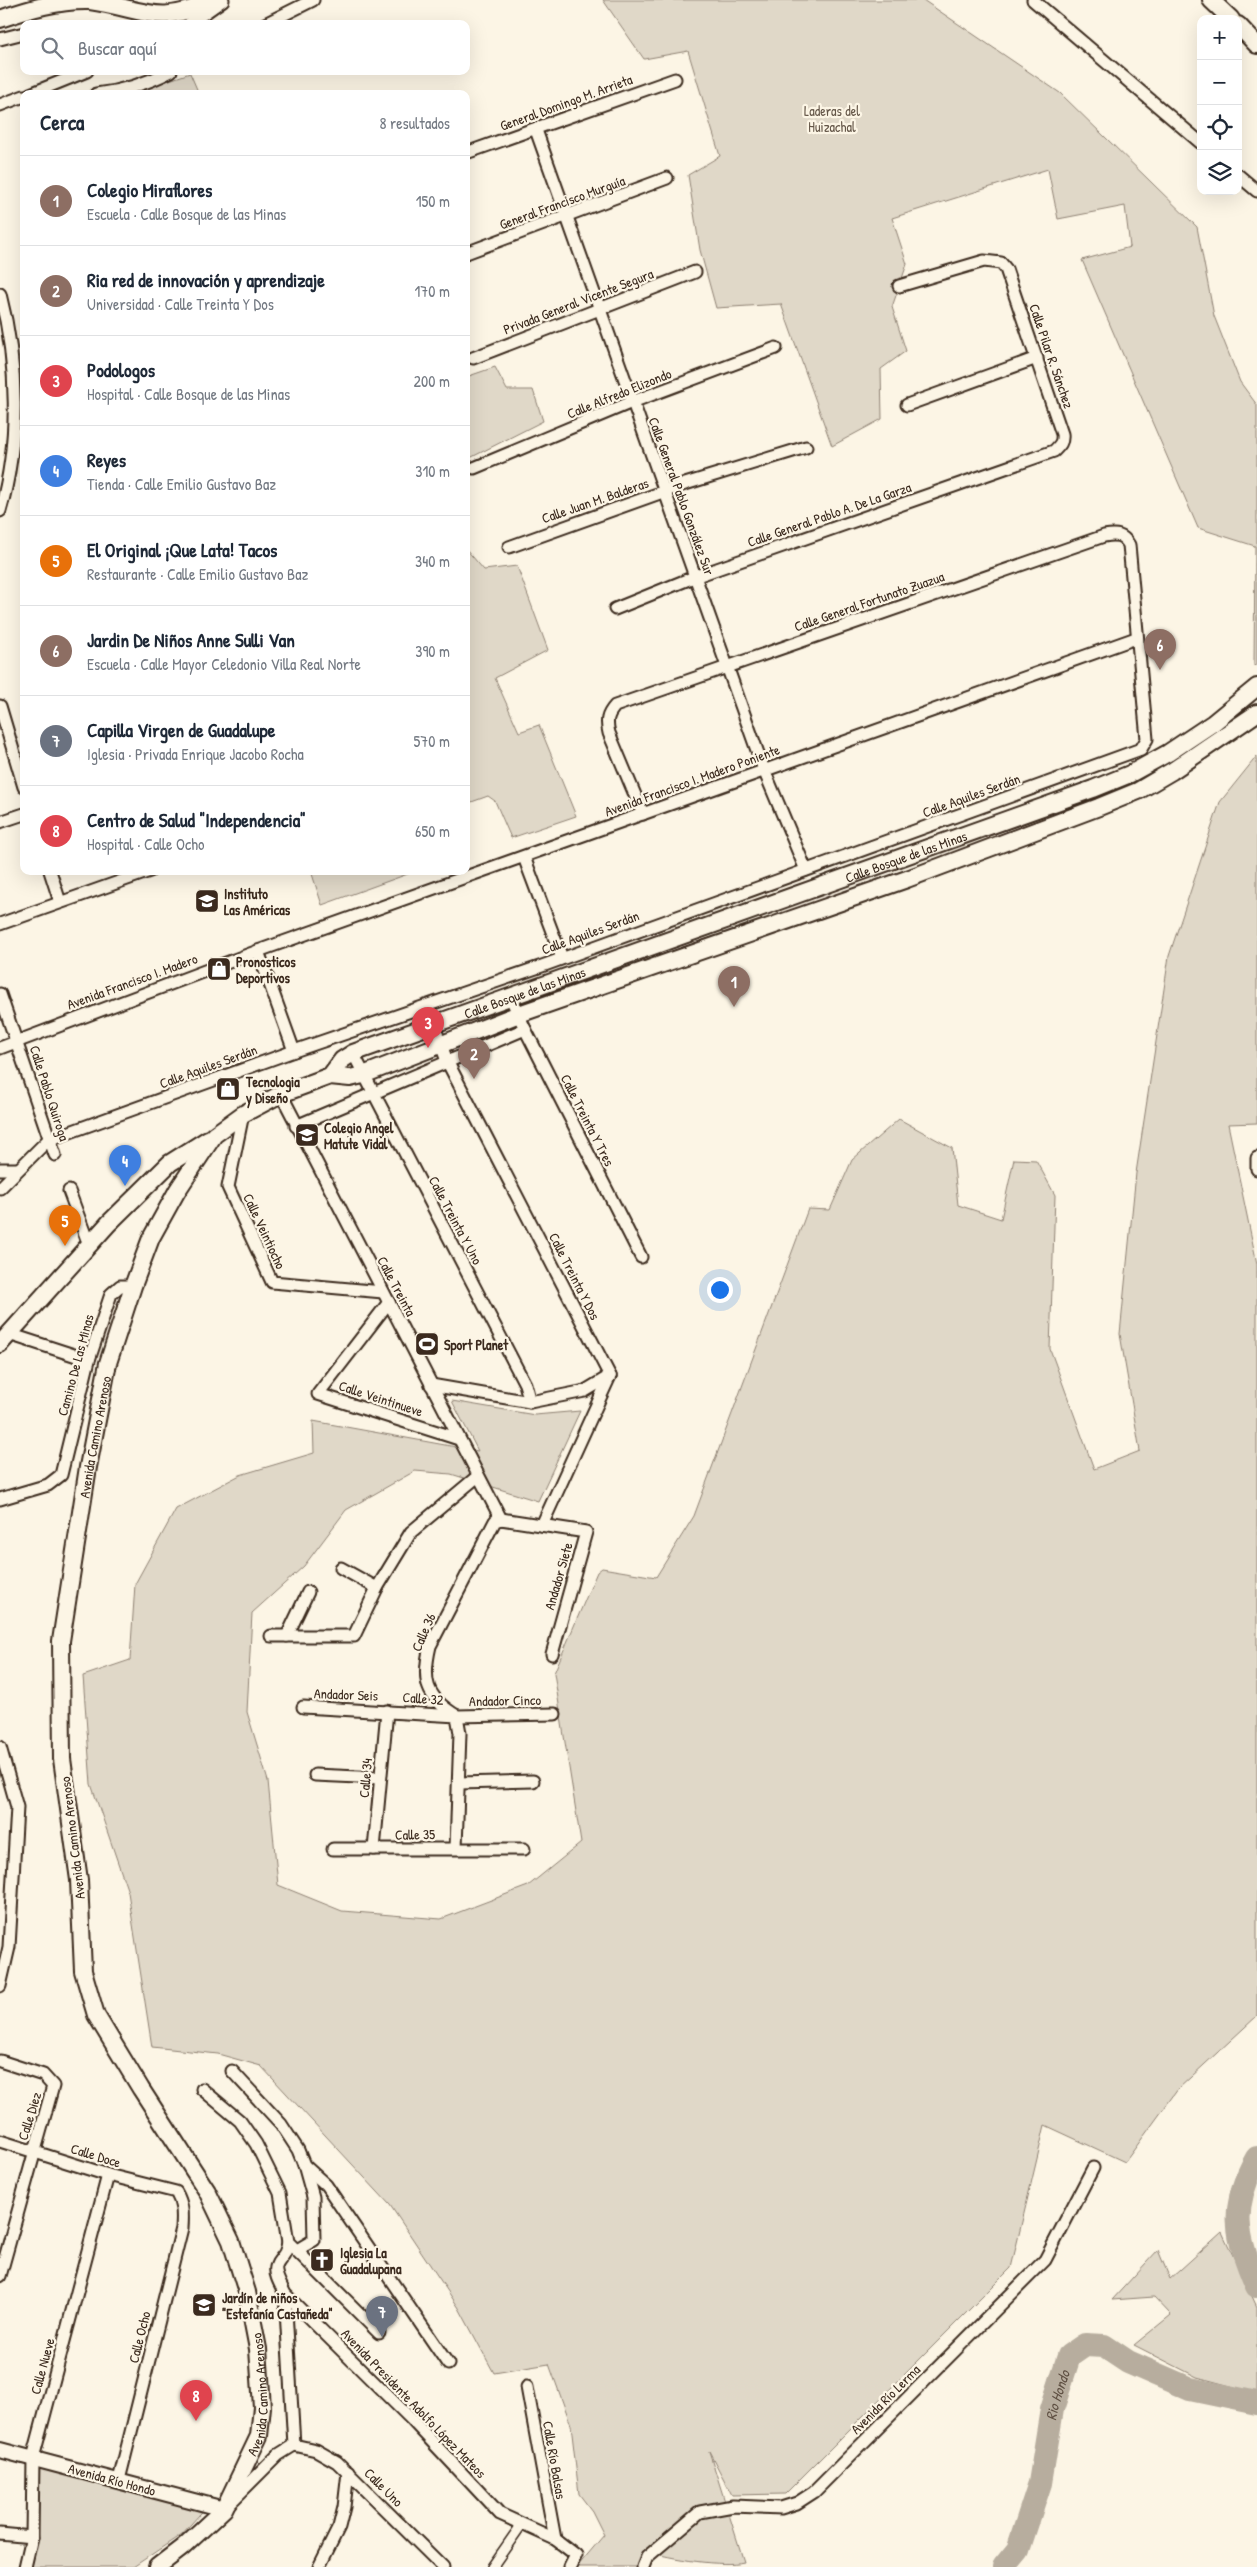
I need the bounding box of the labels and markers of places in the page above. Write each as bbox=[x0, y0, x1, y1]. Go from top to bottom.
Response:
pin: 6 bbox=[1144, 629, 1176, 670]
place label: Instituto Las Américas bbox=[224, 884, 291, 919]
school or university icon: Instituto Las Américas bbox=[194, 888, 220, 914]
place label: Pronosticos Deportivos bbox=[236, 952, 296, 989]
shop icon: Pronosticos Deportivos bbox=[206, 956, 232, 982]
pin: 1 bbox=[718, 966, 750, 1007]
pin: 3 bbox=[412, 1007, 444, 1048]
pin: 2 bbox=[458, 1038, 490, 1079]
place label: Tecnologia y Diseño bbox=[245, 1072, 300, 1109]
shop icon: Tecnologia y Diseño bbox=[215, 1076, 241, 1102]
place label: Colegio Angel Matute Vidal bbox=[324, 1118, 394, 1153]
school or university icon: Colegio Angel Matute Vidal bbox=[294, 1122, 320, 1148]
pin: 4 bbox=[109, 1145, 141, 1186]
pin: 5 bbox=[49, 1205, 81, 1246]
sports icon: Sport Planet bbox=[414, 1331, 440, 1357]
place label: Sport Planet bbox=[444, 1335, 509, 1356]
place label: Iglesia La Guadalupana bbox=[340, 2243, 402, 2280]
church icon: Iglesia La Guadalupana bbox=[309, 2247, 335, 2273]
place label: Jardín de niños "Estefanía Castañeda" bbox=[222, 2288, 333, 2323]
school or university icon: Jardín de niños "Estefanía Castañeda" bbox=[191, 2292, 217, 2318]
pin: 7 bbox=[366, 2296, 398, 2337]
pin: 8 bbox=[180, 2380, 212, 2421]

